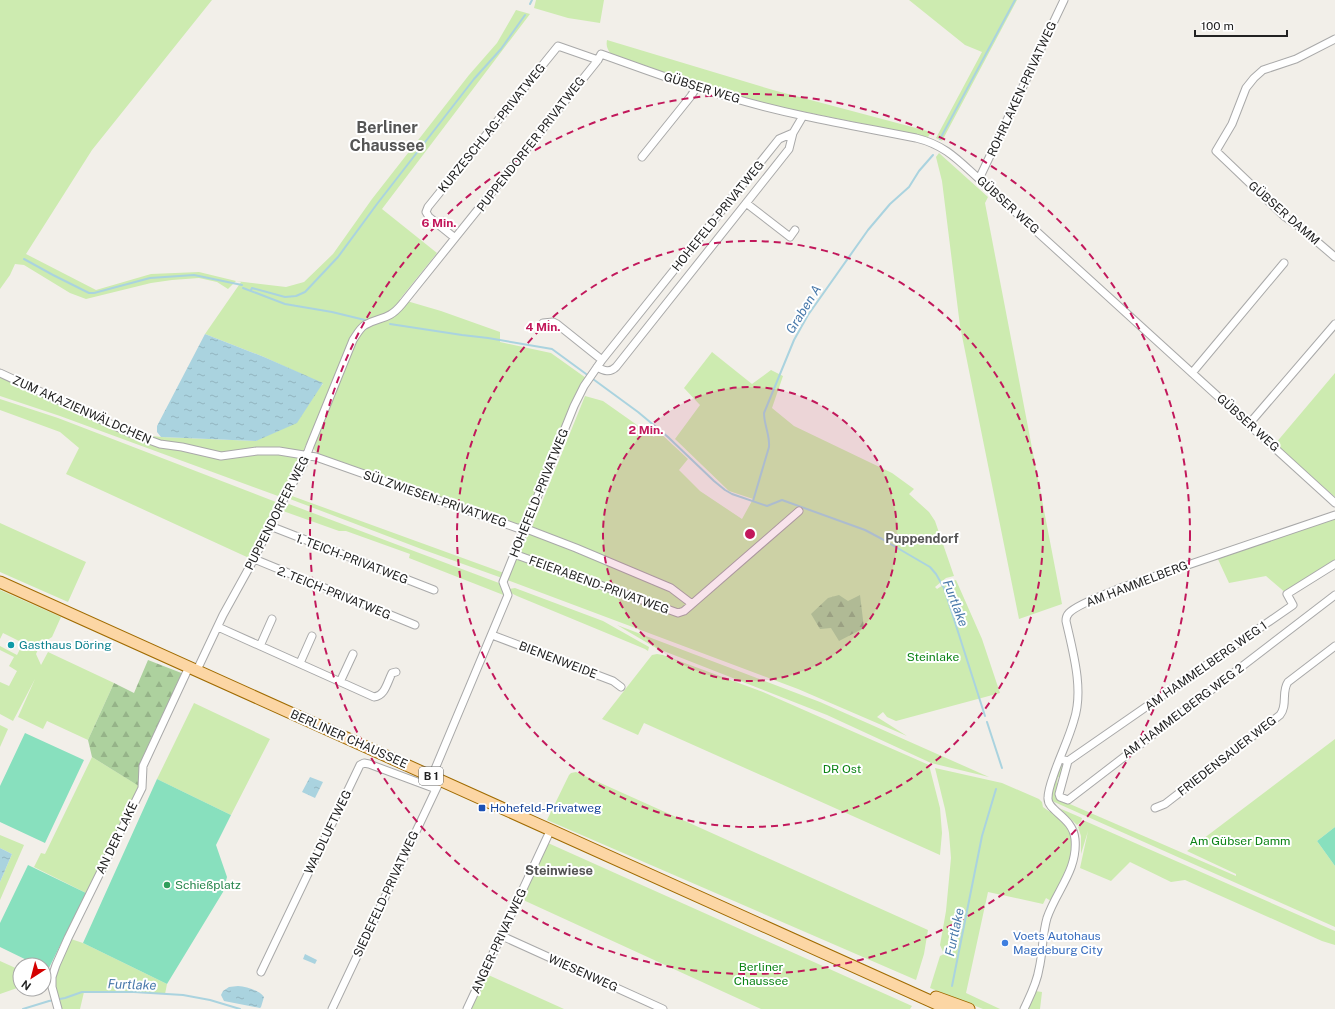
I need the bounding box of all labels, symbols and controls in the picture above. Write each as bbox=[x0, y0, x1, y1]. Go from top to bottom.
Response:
scale bar bbox=[1195, 12, 1287, 38]
street label: ROHRLAKEN-PRIVATWEG bbox=[984, 19, 1060, 159]
text: 100 m bbox=[1201, 19, 1234, 33]
street label: KURZESCHLAG-PRIVATWEG bbox=[436, 61, 548, 195]
street label: GÜBSER WEG bbox=[662, 70, 742, 106]
street label: PUPPENDORFER PRIVATWEG bbox=[474, 74, 588, 214]
district label: Berliner Chaussee bbox=[350, 118, 424, 155]
street label: HOHEFELD-PRIVATWEG bbox=[669, 158, 767, 274]
street label: GÜBSER WEG bbox=[974, 173, 1042, 237]
street label: GÜBSER DAMM bbox=[1246, 178, 1322, 248]
text: 6 Min. bbox=[421, 216, 457, 230]
water label: Graben A bbox=[783, 282, 824, 336]
text: 4 Min. bbox=[525, 320, 561, 334]
street label: ZUM AKAZIENWÄLDCHEN bbox=[10, 373, 154, 447]
street label: GÜBSER WEG bbox=[1214, 391, 1282, 455]
text: 2 Min. bbox=[629, 423, 663, 437]
street label: HOHEFELD-PRIVATWEG bbox=[507, 427, 571, 559]
street label: PUPPENDORFER WEG bbox=[242, 454, 312, 572]
street label: SÜLZWIESEN-PRIVATWEG bbox=[361, 468, 509, 530]
centre of rings bbox=[743, 527, 757, 541]
street label: 1. TEICH-PRIVATWEG bbox=[294, 531, 410, 587]
district label: Puppendorf bbox=[885, 531, 959, 546]
street label: FEIERABEND-PRIVATWEG bbox=[527, 553, 671, 617]
street label: AM HAMMELBERG bbox=[1084, 558, 1190, 610]
street label: 2. TEICH-PRIVATWEG bbox=[275, 564, 393, 622]
water label: Furtlake bbox=[940, 578, 971, 629]
street label: AM HAMMELBERG WEG 1 bbox=[1142, 618, 1270, 714]
place label: Gasthaus Döring bbox=[19, 638, 112, 652]
street label: BIENENWEIDE bbox=[517, 639, 599, 681]
marker: Gasthaus Döring bbox=[6, 640, 16, 650]
park label: Steinlake bbox=[907, 650, 959, 664]
street label: AM HAMMELBERG WEG 2 bbox=[1120, 661, 1246, 761]
street label: BERLINER CHAUSSEE bbox=[288, 707, 410, 771]
street label: FRIEDENSAUER WEG bbox=[1175, 713, 1279, 799]
park label: DR Ost bbox=[823, 762, 862, 776]
road number: B 1 bbox=[419, 767, 443, 785]
street label: WALDLUFTWEG bbox=[302, 788, 354, 876]
street label: AN DER LAKE bbox=[93, 800, 141, 876]
place label: Hohefeld-Privatweg bbox=[490, 801, 602, 815]
marker: Hohefeld-Privatweg bbox=[477, 803, 487, 813]
street label: SIEDEFELD-PRIVATWEG bbox=[351, 829, 421, 959]
park label: Am Gübser Damm bbox=[1190, 834, 1290, 848]
district label: Steinwiese bbox=[525, 863, 593, 878]
place label: Schießplatz bbox=[175, 878, 241, 892]
marker: Schießplatz bbox=[162, 880, 172, 890]
street label: ANGER-PRIVATWEG bbox=[468, 886, 530, 996]
water label: Furtlake bbox=[942, 907, 967, 958]
place label: Voets Autohaus Magdeburg City bbox=[1013, 929, 1103, 957]
marker: Voets Autohaus Magdeburg City bbox=[1000, 938, 1010, 948]
street label: WIESENWEG bbox=[546, 951, 620, 995]
north arrow bbox=[12, 957, 52, 997]
park label: Berliner Chaussee bbox=[734, 960, 788, 988]
water label: Furtlake bbox=[107, 976, 157, 993]
text: N bbox=[19, 978, 33, 992]

